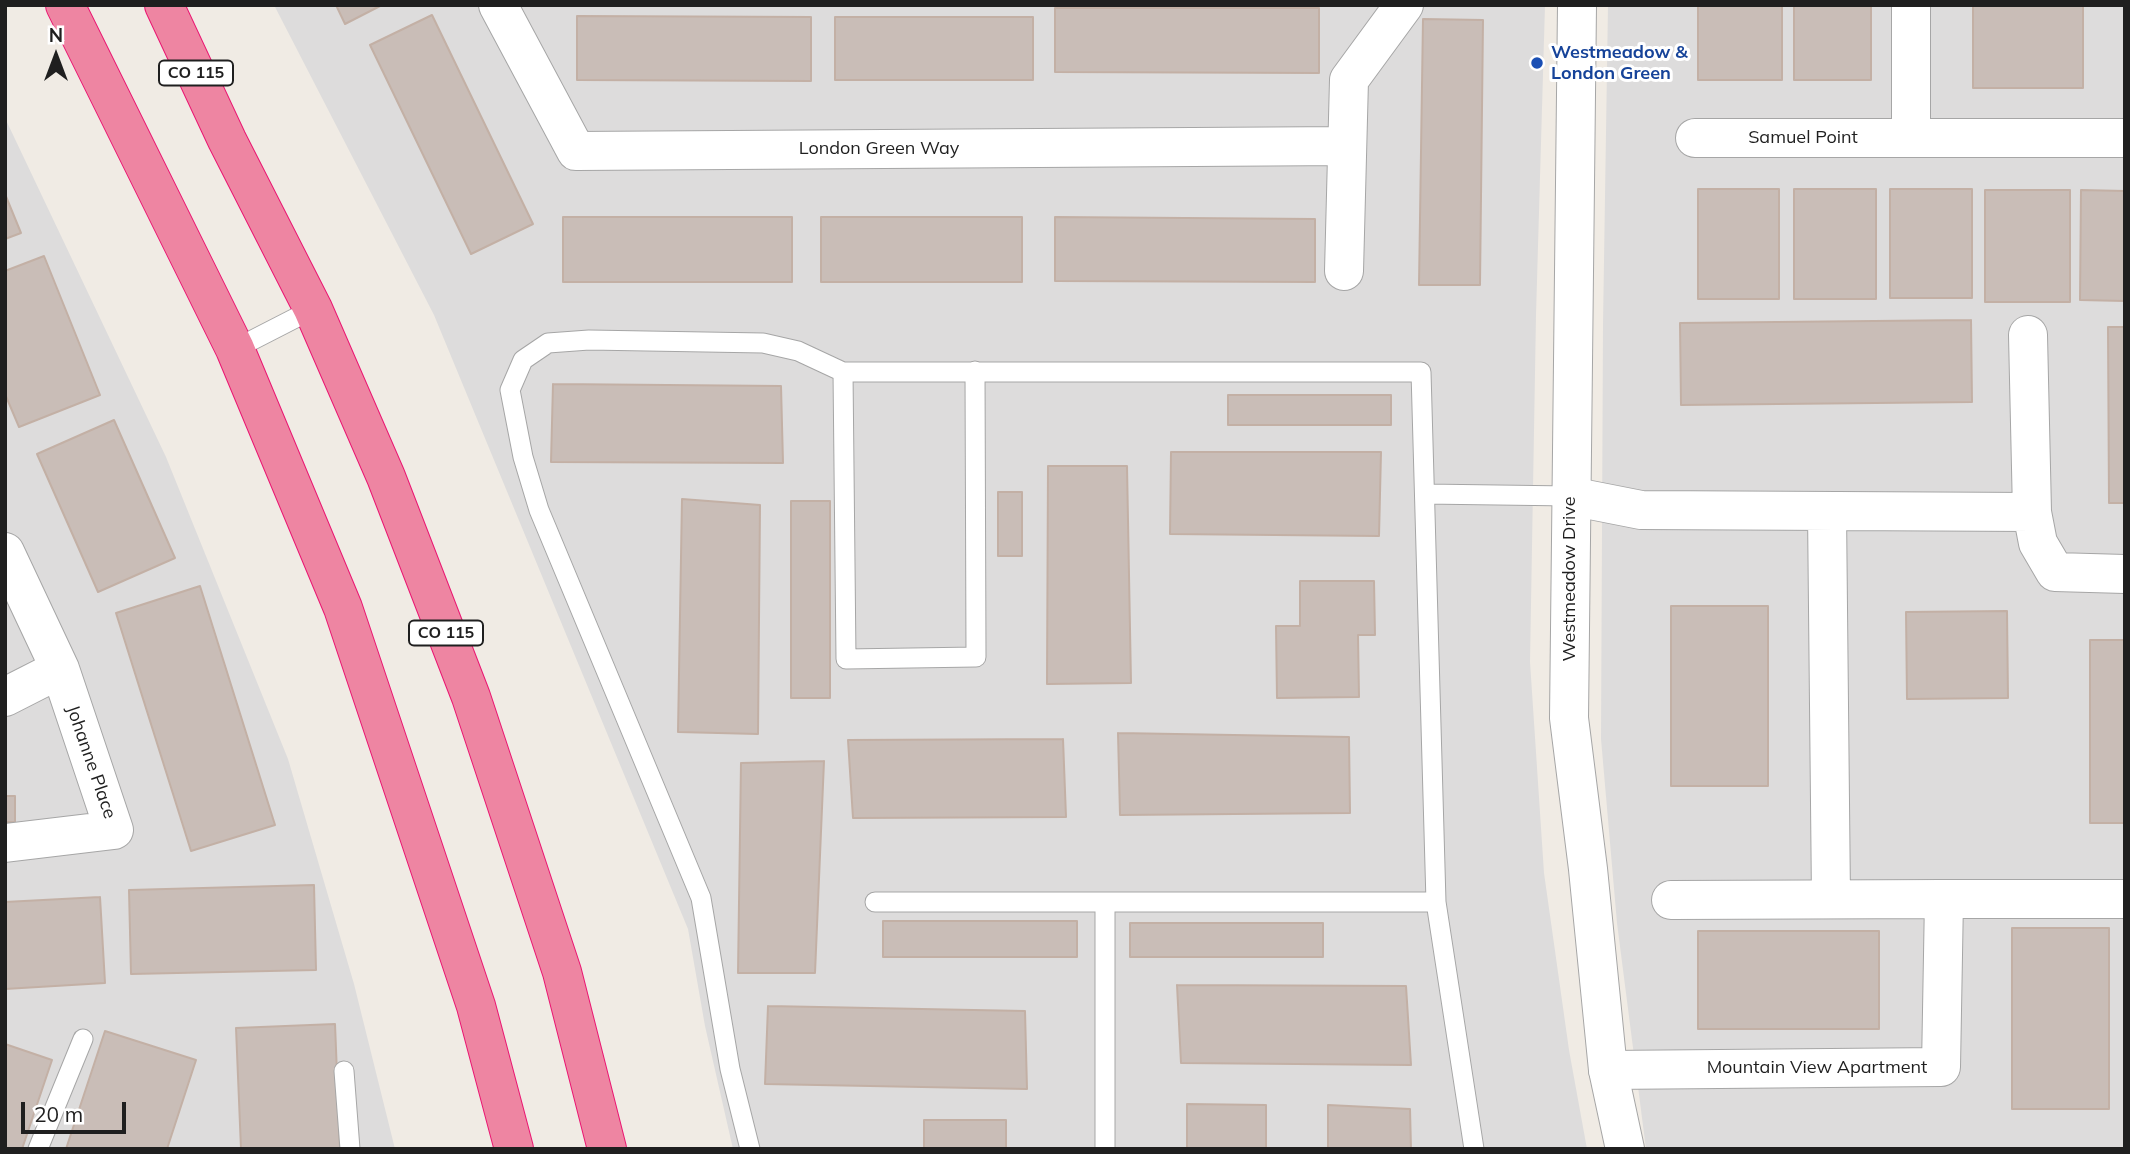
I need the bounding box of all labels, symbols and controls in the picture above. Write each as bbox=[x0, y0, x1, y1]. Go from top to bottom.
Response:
north arrow bbox=[21, 21, 91, 91]
text: N bbox=[49, 23, 63, 47]
place label: Westmeadow & London Green bbox=[1551, 42, 1688, 84]
marker: Westmeadow & London Green bbox=[1529, 55, 1545, 71]
road number: CO 115 bbox=[159, 60, 233, 86]
street label: Samuel Point bbox=[1748, 127, 1858, 149]
street label: London Green Way bbox=[799, 138, 959, 160]
street label: Westmeadow Drive bbox=[1559, 496, 1581, 662]
road number: CO 115 bbox=[409, 620, 483, 646]
street label: Johanne Place bbox=[62, 702, 120, 822]
street label: Mountain View Apartment bbox=[1707, 1057, 1927, 1079]
scale bar bbox=[24, 1088, 130, 1132]
text: 20 m bbox=[34, 1101, 83, 1127]

